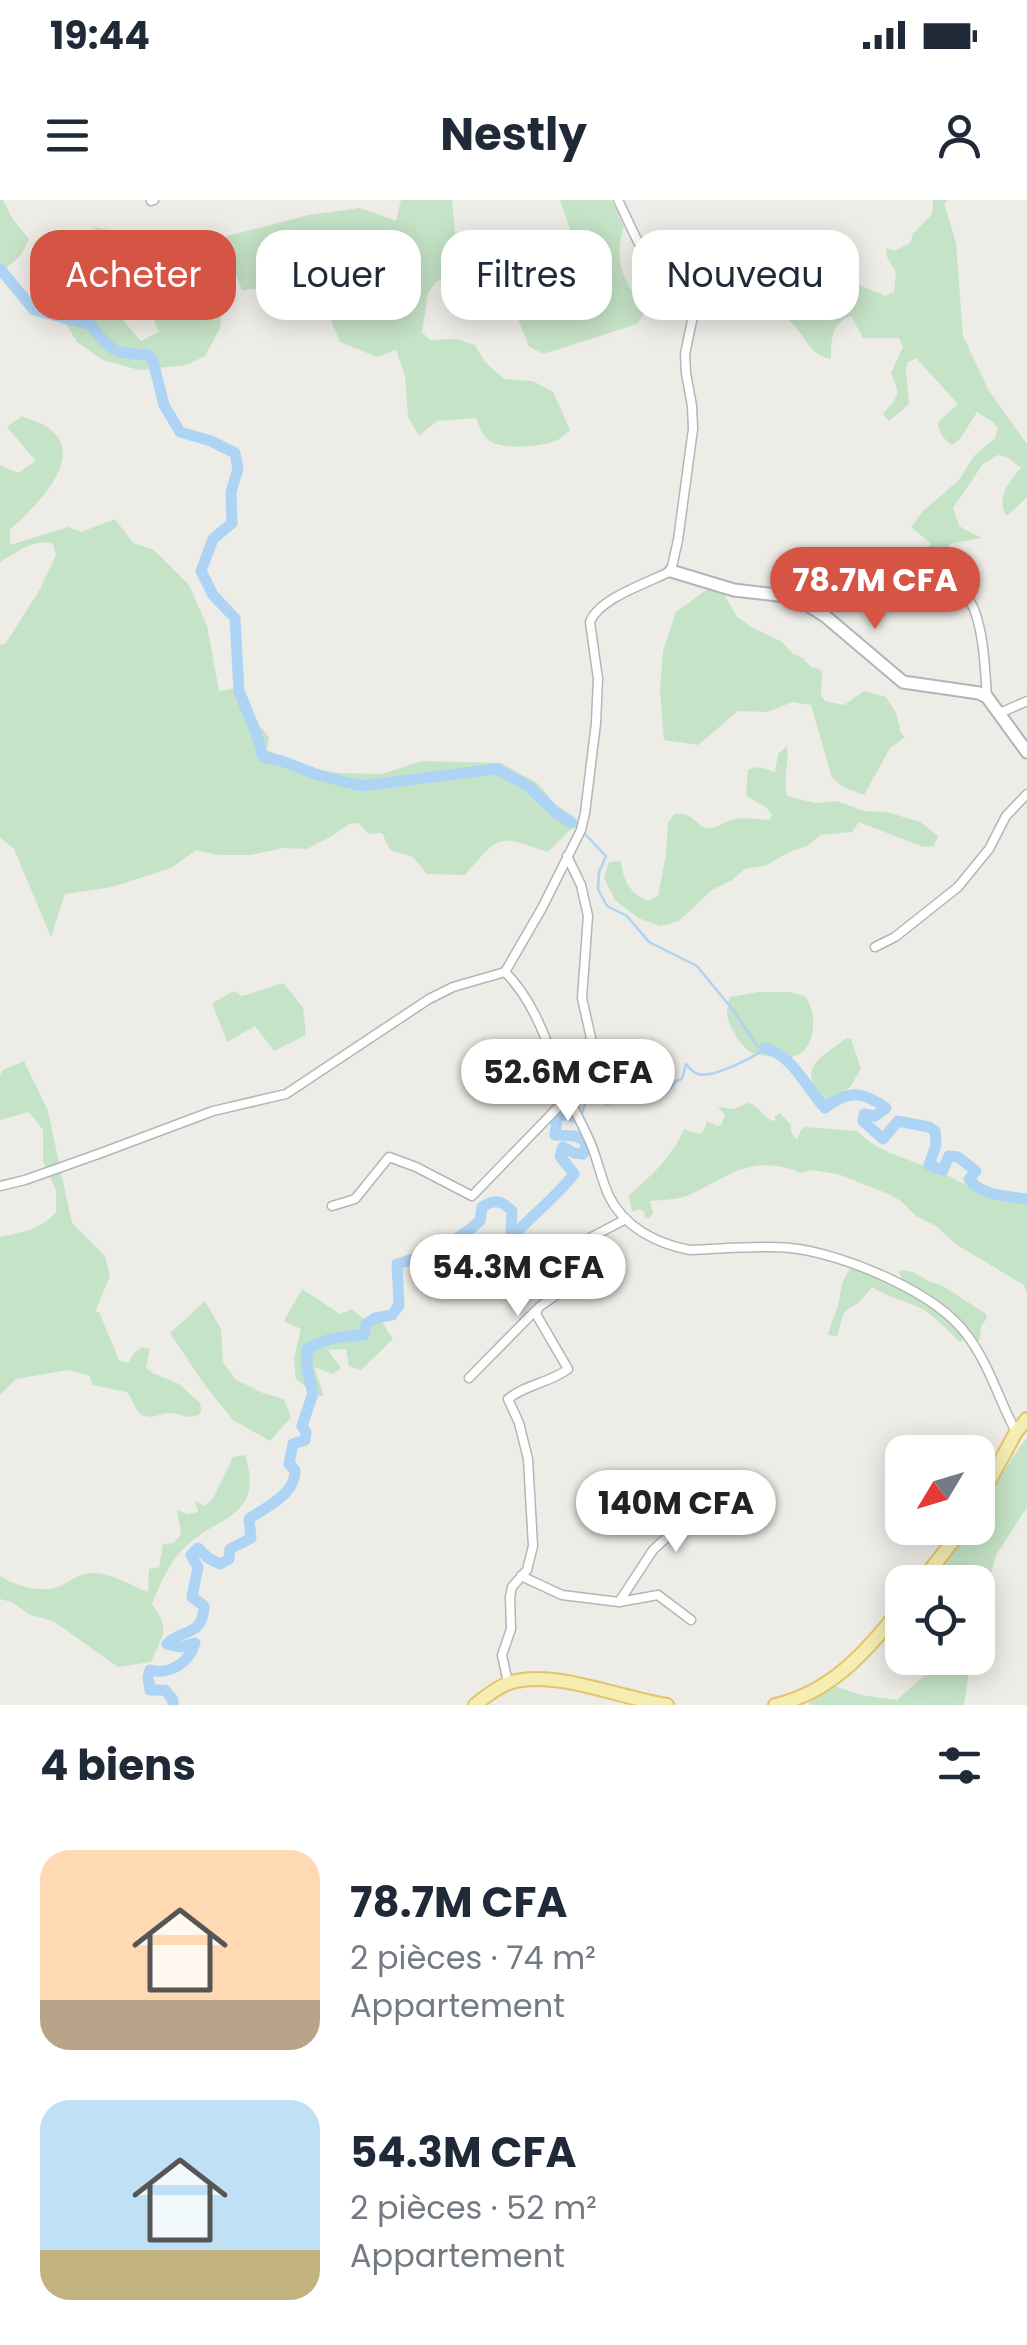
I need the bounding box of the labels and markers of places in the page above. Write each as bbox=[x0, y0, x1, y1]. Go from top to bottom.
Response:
pin: 78.7M CFA bbox=[761, 547, 989, 632]
pin: 52.6M CFA bbox=[454, 1039, 682, 1124]
pin: 54.3M CFA bbox=[404, 1234, 632, 1319]
pin: 140M CFA bbox=[573, 1470, 779, 1555]

